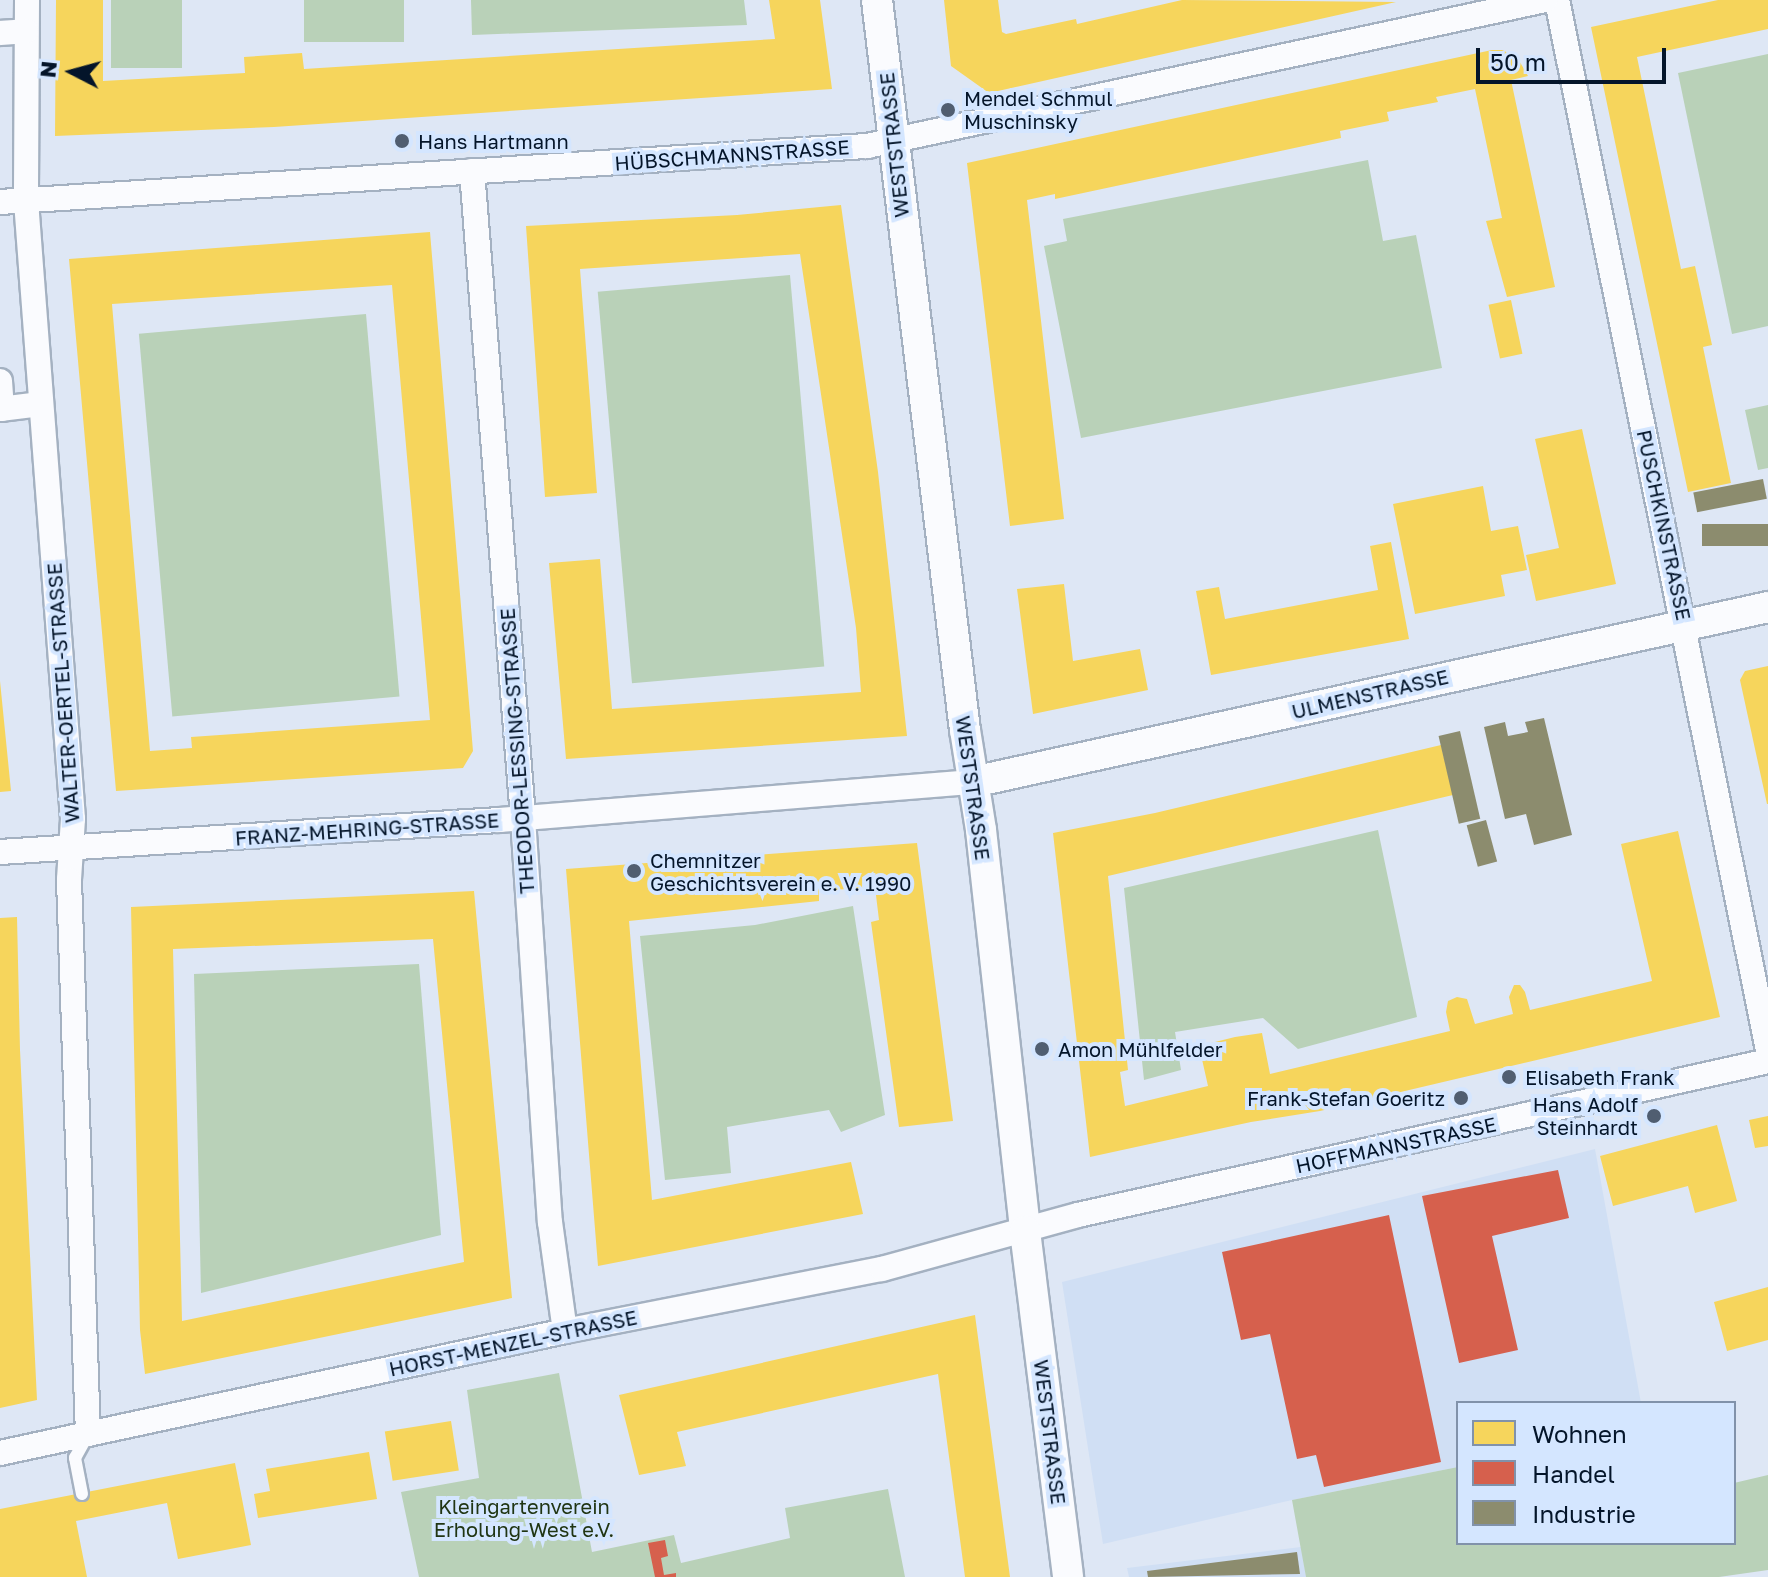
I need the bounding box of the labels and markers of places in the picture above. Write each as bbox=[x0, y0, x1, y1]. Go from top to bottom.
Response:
place label: Mendel Schmul Muschinsky bbox=[964, 86, 1113, 133]
marker: Mendel Schmul Muschinsky bbox=[939, 101, 957, 119]
place label: Hans Hartmann bbox=[418, 129, 569, 153]
marker: Hans Hartmann bbox=[393, 132, 411, 150]
place label: Chemnitzer Geschichtsverein e. V. 1990 bbox=[650, 848, 911, 895]
marker: Chemnitzer Geschichtsverein e. V. 1990 bbox=[625, 862, 643, 880]
place label: Amon Mühlfelder bbox=[1058, 1037, 1223, 1061]
marker: Amon Mühlfelder bbox=[1033, 1040, 1051, 1058]
place label: Elisabeth Frank bbox=[1525, 1065, 1674, 1089]
marker: Elisabeth Frank bbox=[1500, 1068, 1518, 1086]
place label: Frank-Stefan Goeritz bbox=[1247, 1086, 1445, 1110]
marker: Frank-Stefan Goeritz bbox=[1452, 1089, 1470, 1107]
place label: Hans Adolf Steinhardt bbox=[1533, 1092, 1638, 1139]
marker: Hans Adolf Steinhardt bbox=[1645, 1107, 1663, 1125]

